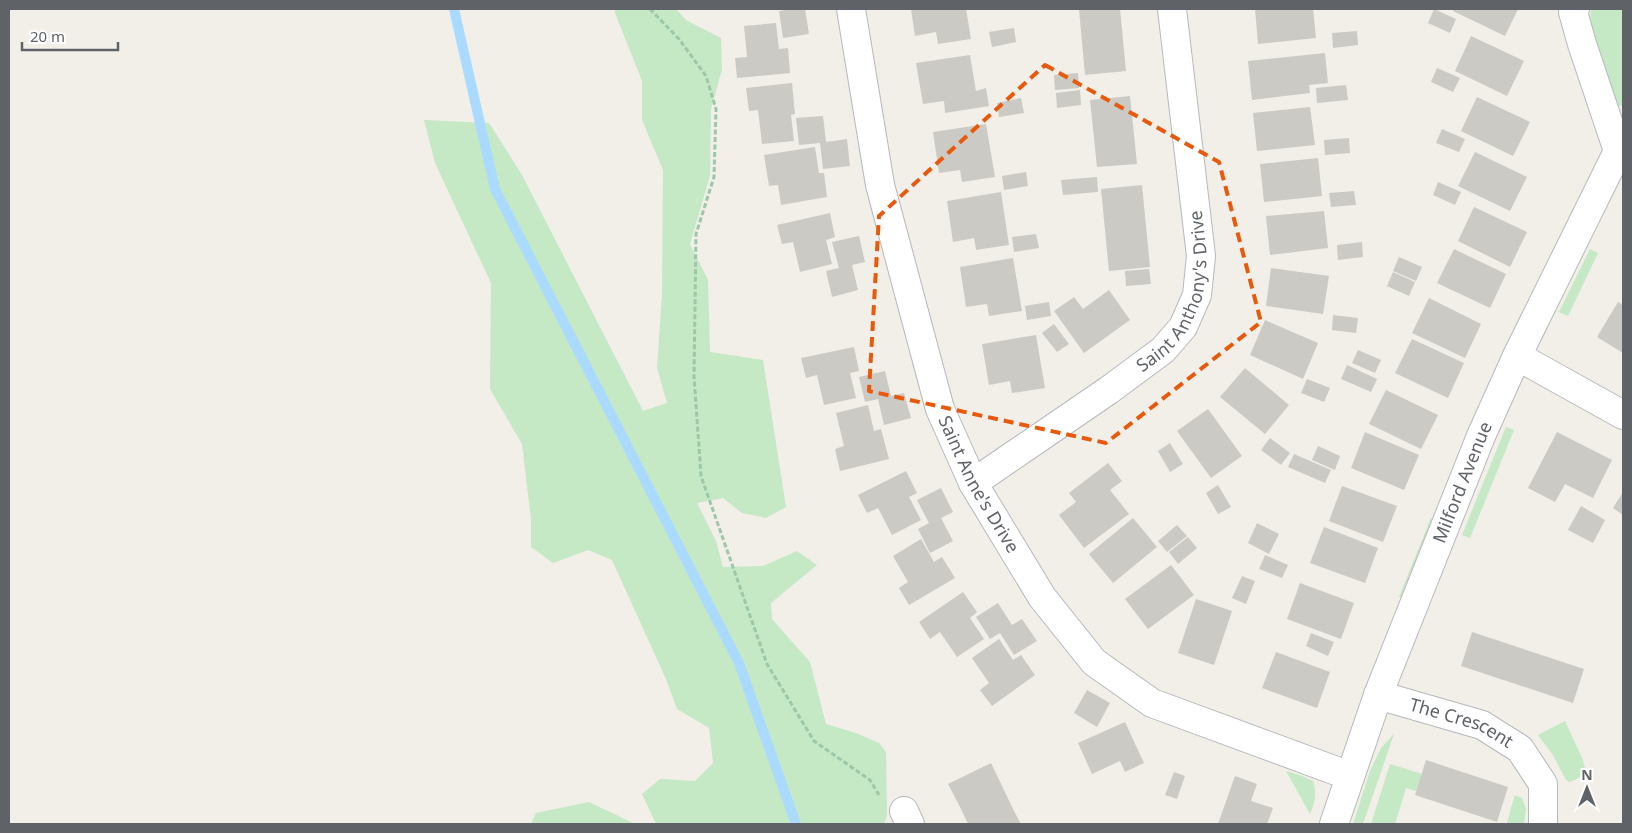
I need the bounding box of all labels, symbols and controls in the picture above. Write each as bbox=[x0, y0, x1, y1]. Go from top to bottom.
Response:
scale bar bbox=[22, 20, 119, 52]
text: 20 m bbox=[30, 26, 65, 46]
street label: Saint Anthony's Drive bbox=[1131, 209, 1212, 377]
street label: Saint Anne's Drive bbox=[933, 412, 1025, 557]
street label: Milford Avenue bbox=[1427, 418, 1497, 546]
street label: The Crescent bbox=[1407, 692, 1519, 753]
north arrow bbox=[1562, 763, 1612, 813]
text: N bbox=[1581, 765, 1593, 784]

